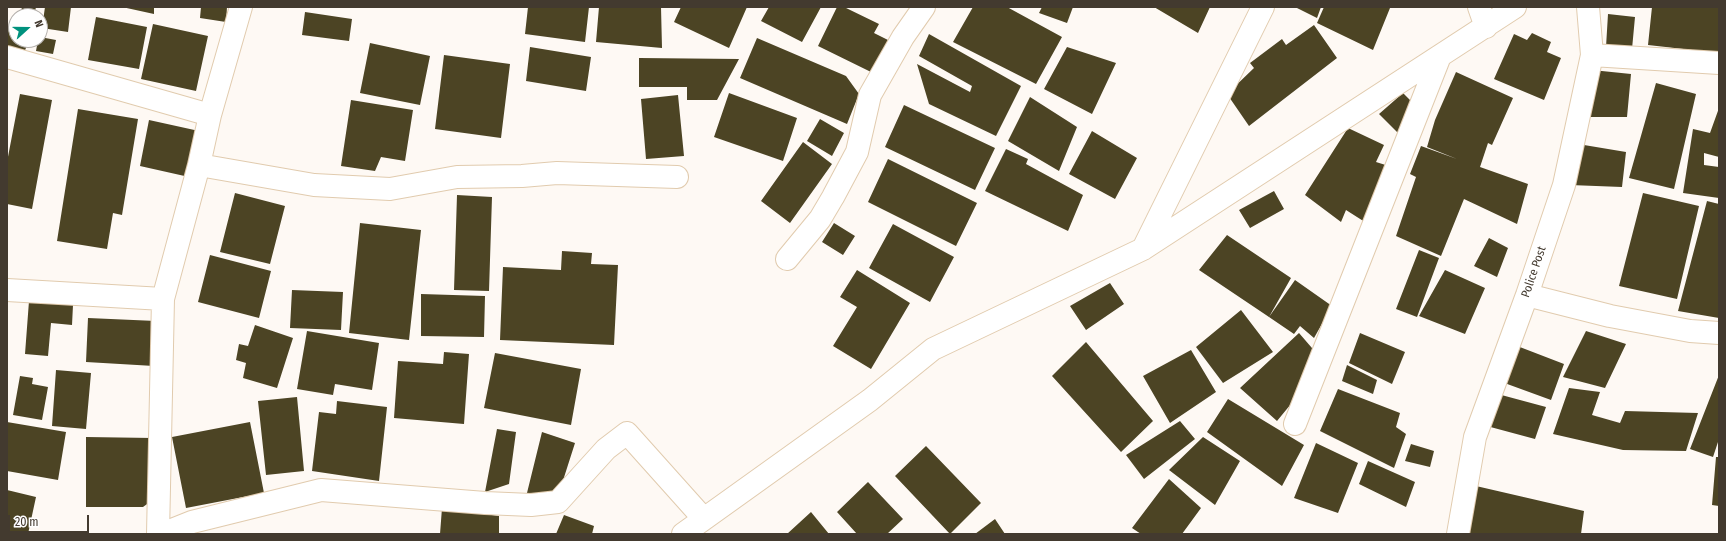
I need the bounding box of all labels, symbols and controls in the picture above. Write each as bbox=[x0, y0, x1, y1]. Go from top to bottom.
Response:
north arrow bbox=[8, 8, 48, 48]
text: N bbox=[31, 18, 46, 29]
street label: Police Post bbox=[1519, 244, 1549, 300]
scale bar bbox=[10, 507, 91, 533]
text: 20 m bbox=[15, 515, 39, 529]

